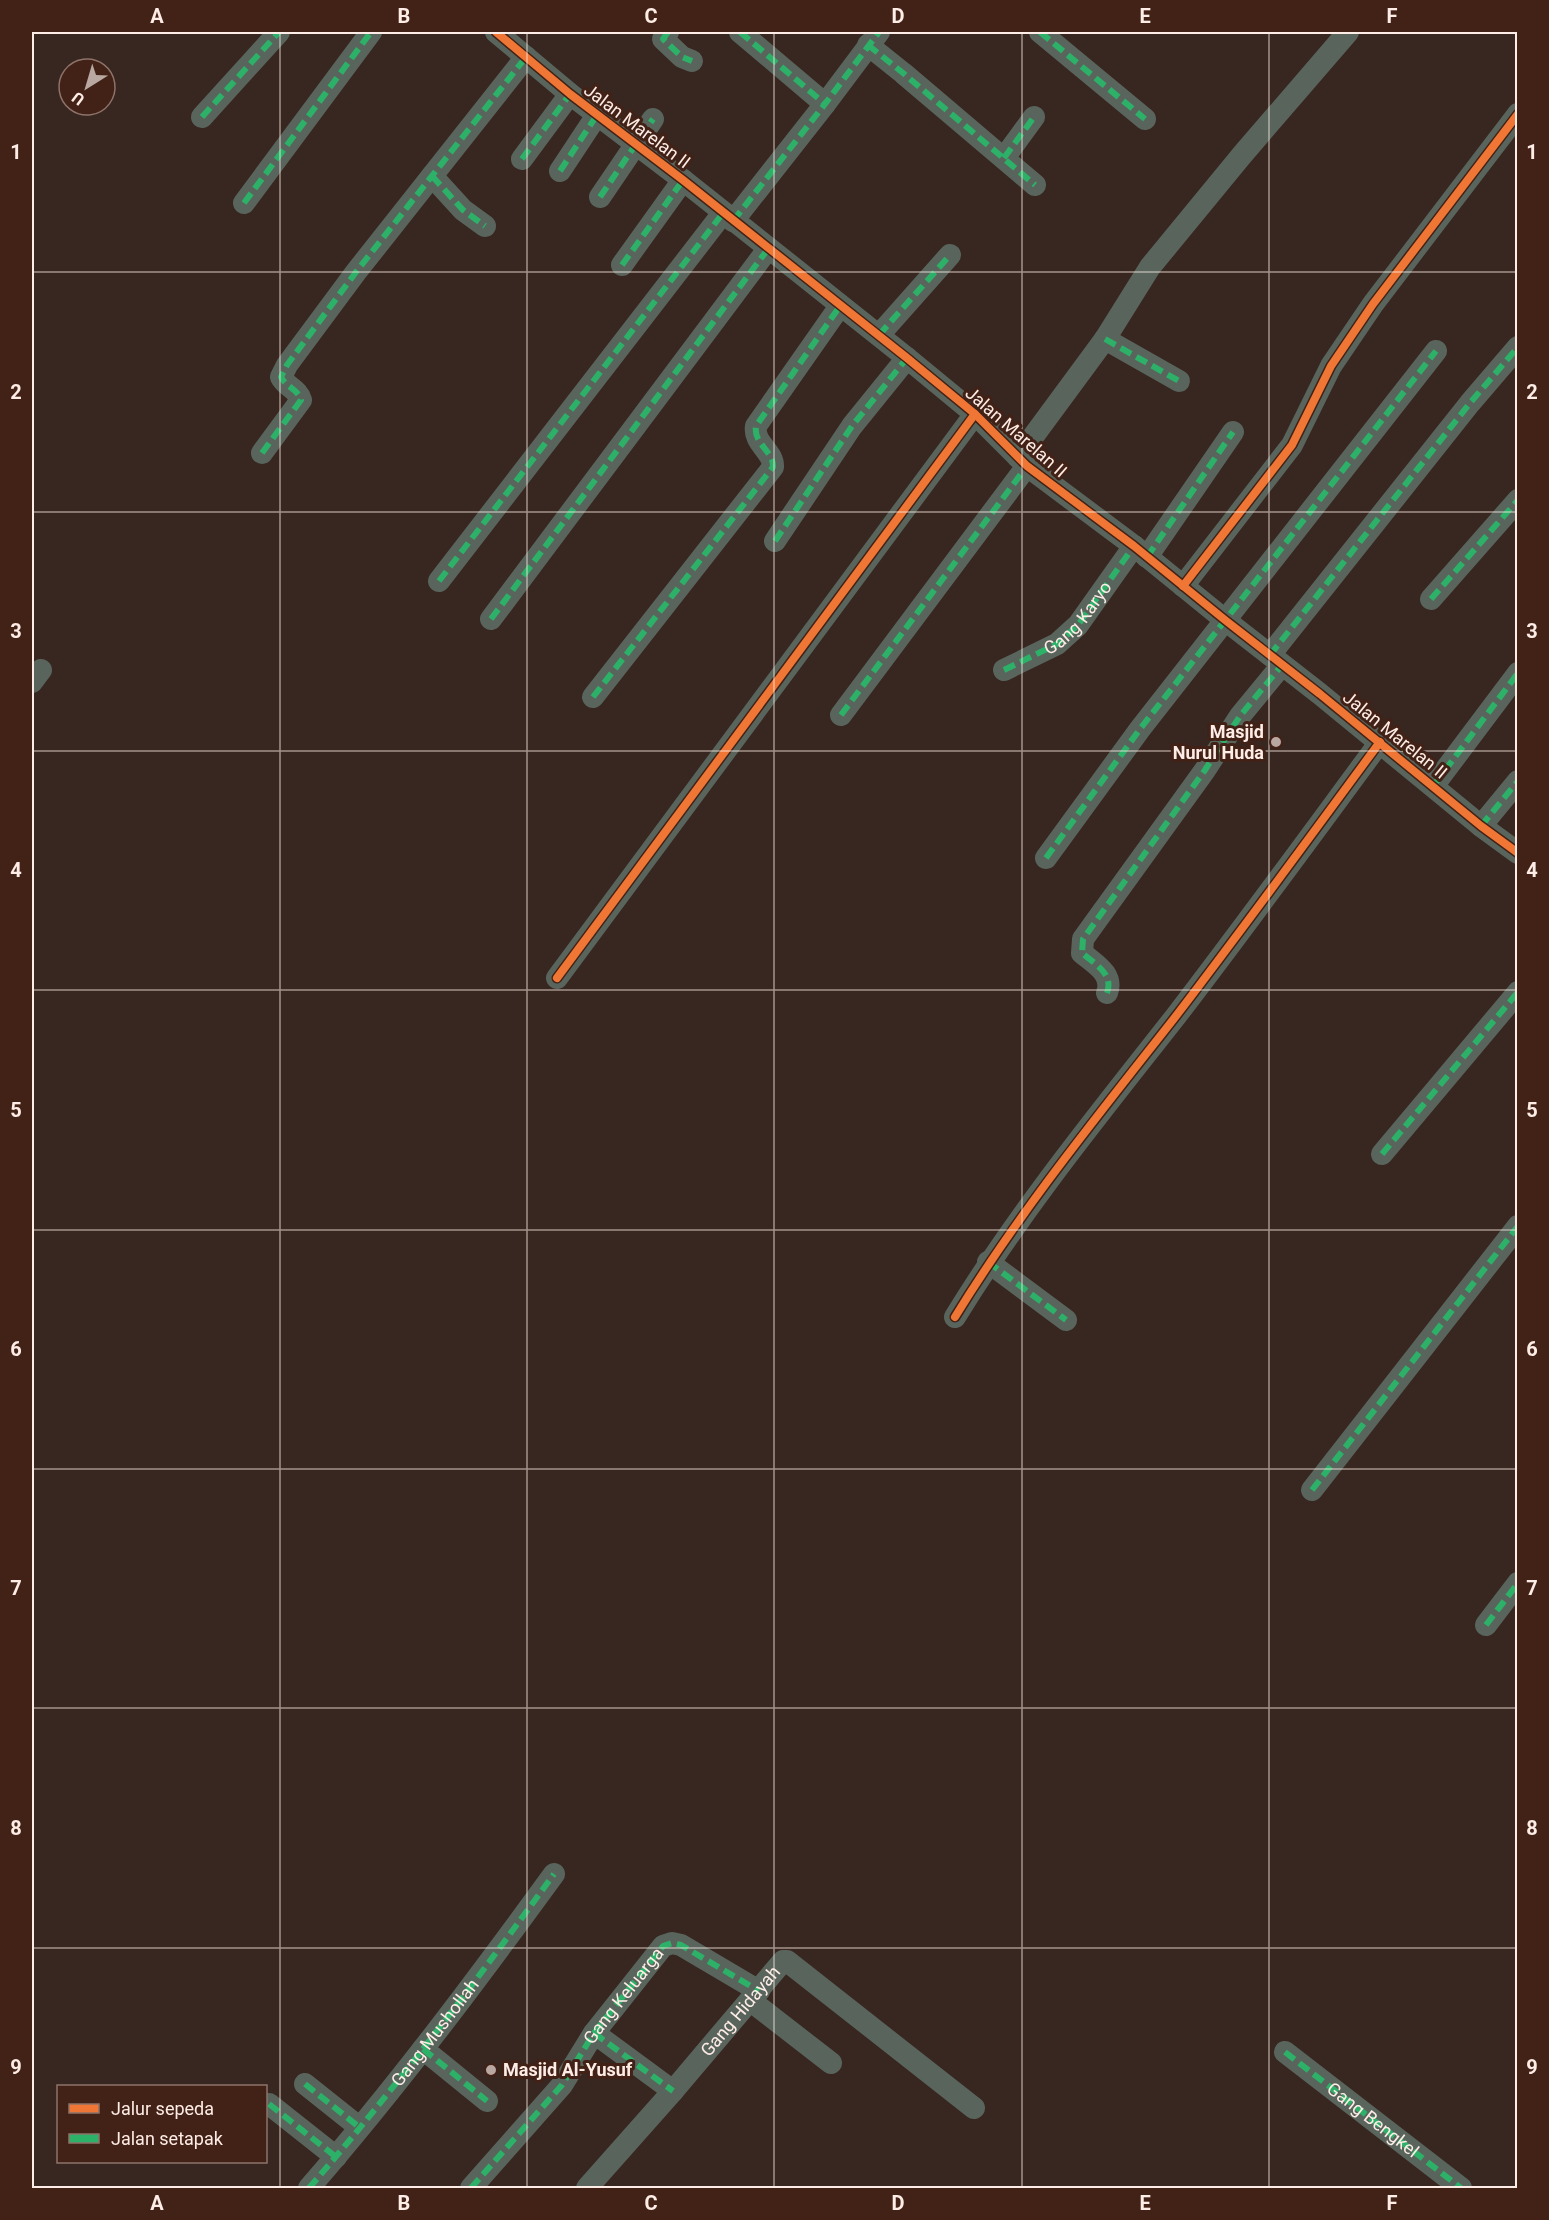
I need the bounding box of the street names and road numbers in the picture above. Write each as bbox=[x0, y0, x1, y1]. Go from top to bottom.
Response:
street label: Jalan Marelan II bbox=[580, 79, 695, 172]
street label: Jalan Marelan II bbox=[961, 382, 1071, 481]
street label: Gang Karyo bbox=[1040, 577, 1116, 659]
street label: Jalan Marelan II bbox=[1339, 686, 1452, 783]
street label: Gang Keluarga bbox=[579, 1943, 668, 2048]
street label: Gang Hidayah bbox=[696, 1962, 784, 2060]
street label: Gang Mushollah bbox=[387, 1975, 483, 2090]
street label: Gang Bengkel bbox=[1323, 2077, 1423, 2162]

